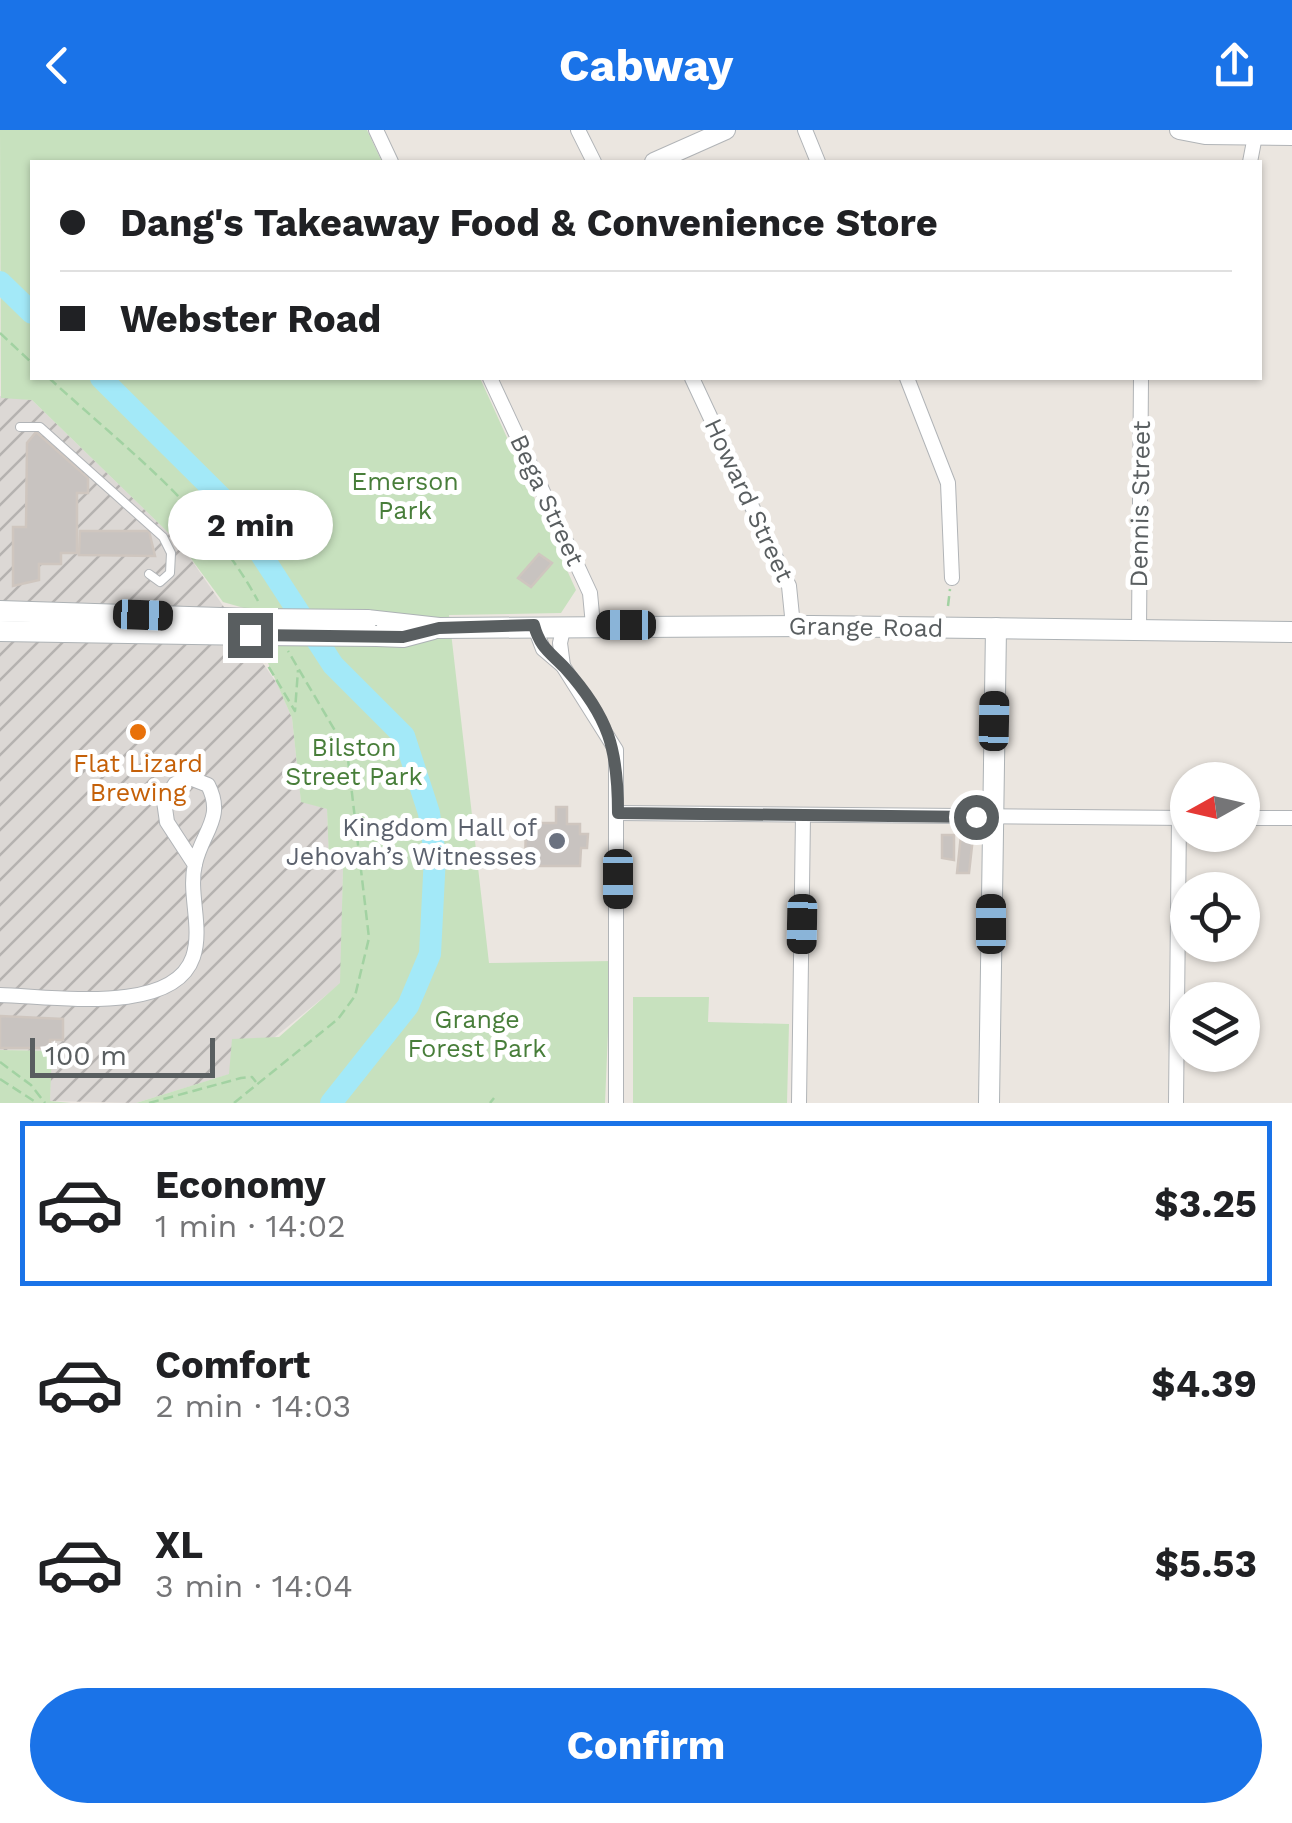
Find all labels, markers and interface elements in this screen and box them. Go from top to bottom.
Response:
icon: back [30,38,85,93]
icon: share [1207,38,1262,93]
text: Cabway [559,39,733,92]
text: Dang's Takeaway Food & Convenience Store [120,201,938,245]
text: Webster Road [120,297,381,341]
street label: Howard Street [699,414,800,587]
street label: Dennis Street [1124,420,1156,588]
street label: Bega Street [504,430,590,571]
park label: Emerson Park [351,467,459,525]
callout: 2 min [168,490,332,560]
text: 2 min [207,506,294,544]
car [112,599,174,631]
car [596,610,656,640]
street label: Grange Road [788,611,944,643]
route end [228,613,273,658]
car [978,691,1010,751]
marker: Flat Lizard Brewing [127,721,149,743]
park label: Bilston Street Park [285,733,423,791]
place label: Flat Lizard Brewing [73,749,203,807]
north arrow [1170,762,1260,852]
map controls [1170,762,1260,1072]
route start [954,795,999,840]
place label: Kingdom Hall of Jehovah’s Witnesses [286,813,537,871]
marker: Kingdom Hall of Jehovah’s Witnesses [546,830,568,852]
car [603,849,633,909]
button: locate [1170,872,1260,962]
car [786,894,818,954]
car [976,894,1006,954]
button: layers [1170,982,1260,1072]
park label: Grange Forest Park [407,1005,547,1063]
scale bar [30,1033,215,1078]
text: 100 m [45,1039,127,1072]
icon: car [35,1159,125,1249]
text: Economy [155,1163,326,1207]
text: $3.25 [1154,1182,1257,1226]
text: 1 min · 14:02 [155,1207,346,1245]
icon: car [35,1339,125,1429]
text: Comfort [155,1343,310,1387]
text: $4.39 [1151,1362,1257,1406]
text: 2 min · 14:03 [155,1387,351,1425]
icon: car [35,1519,125,1609]
text: XL [155,1523,203,1567]
text: $5.53 [1155,1542,1257,1586]
text: 3 min · 14:04 [155,1567,353,1605]
button: Confirm [30,1688,1262,1803]

